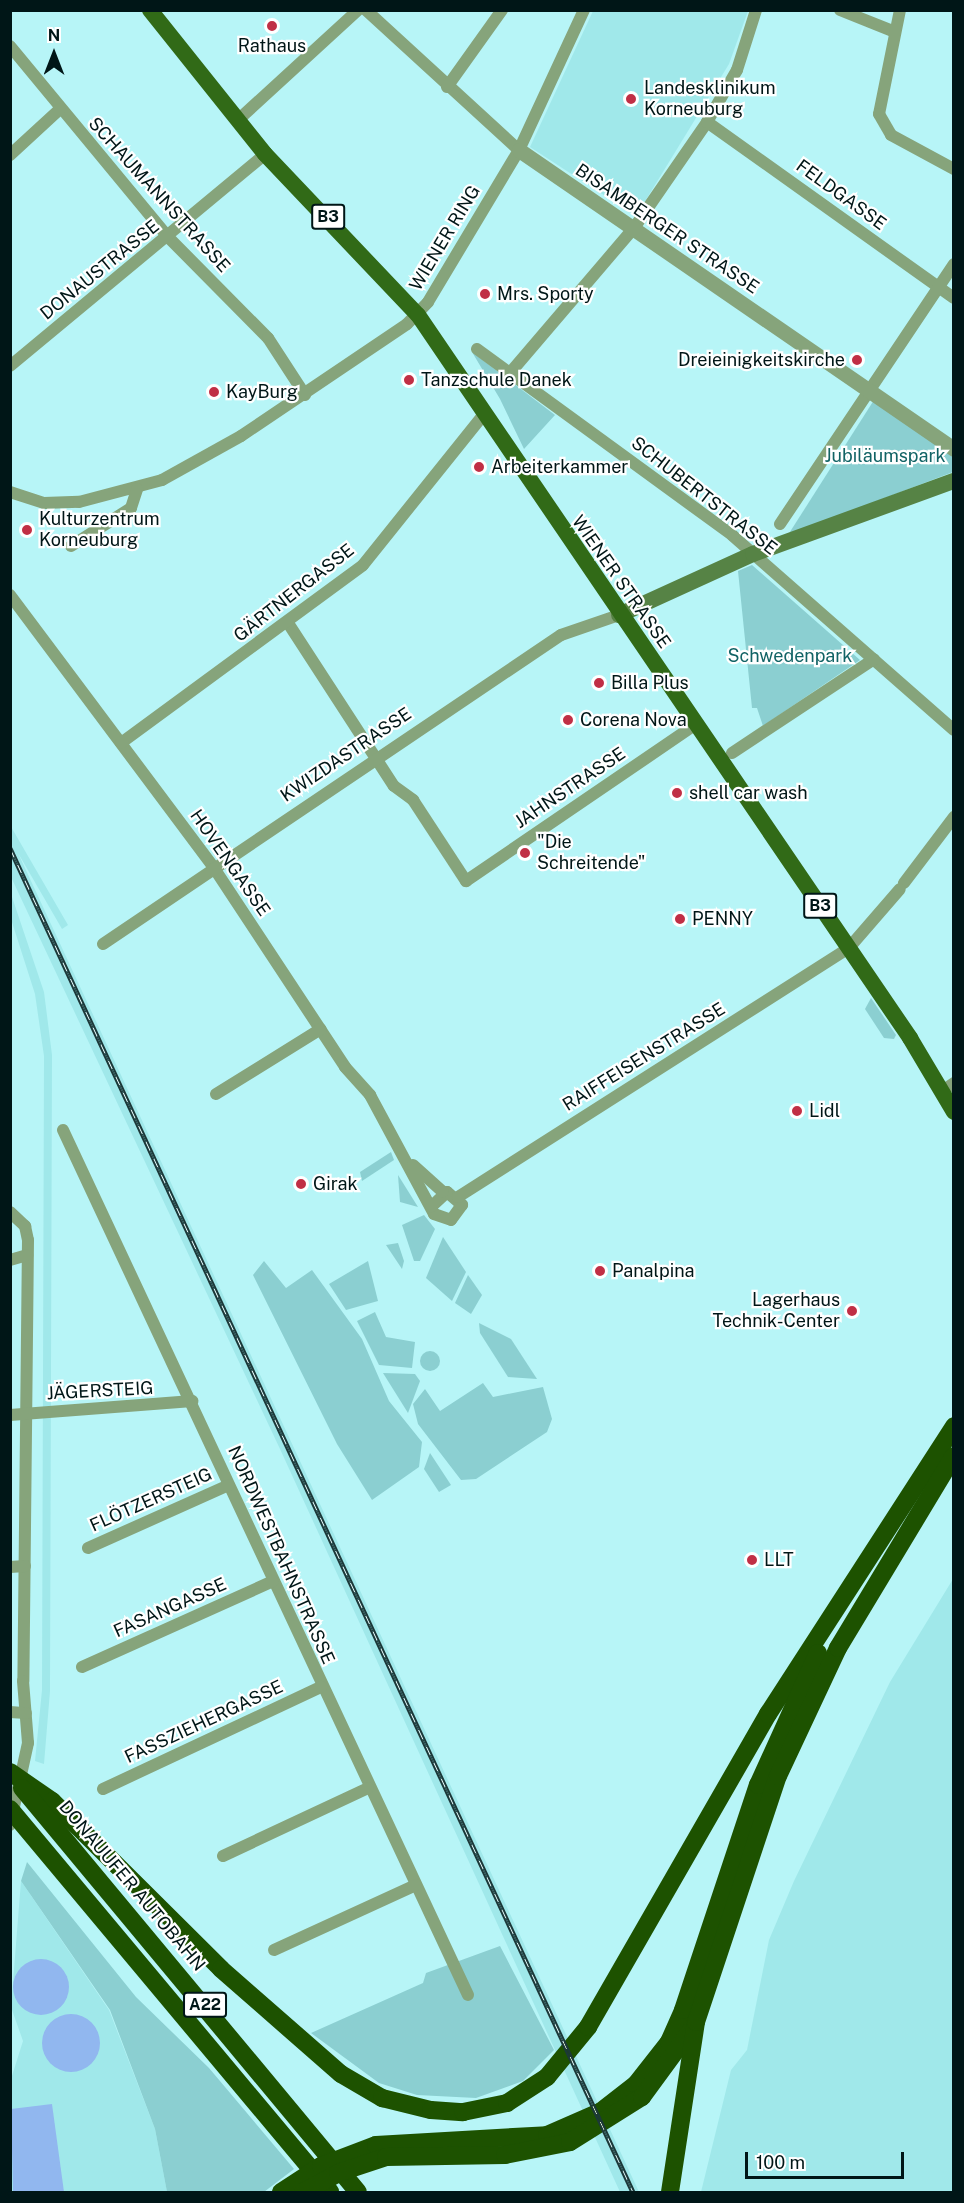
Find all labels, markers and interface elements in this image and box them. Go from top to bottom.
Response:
marker: Rathaus [265,19,279,33]
north arrow [24,24,84,84]
text: N [48,26,60,45]
place label: Rathaus [238,35,306,57]
place label: Landesklinikum Korneuburg [644,78,775,121]
marker: Landesklinikum Korneuburg [622,90,640,108]
street label: SCHAUMANNSTRASSE [84,113,234,277]
street label: FELDGASSE [792,155,890,235]
street label: BISAMBERGER STRASSE [571,159,763,299]
street label: WIENER RING [405,181,485,295]
road number: B3 [310,204,346,230]
street label: DONAUSTRASSE [36,215,164,325]
place label: Mrs. Sporty [497,283,594,305]
marker: Mrs. Sporty [478,287,492,301]
place label: Dreieinigkeitskirche [678,349,845,371]
marker: Dreieinigkeitskirche [850,353,864,367]
place label: Tanzschule Danek [421,369,572,391]
marker: Tanzschule Danek [402,373,416,387]
place label: KayBurg [226,381,298,403]
marker: KayBurg [207,385,221,399]
street label: SCHUBERTSTRASSE [627,432,781,560]
park label: Jubiläumspark [824,445,946,467]
place label: Arbeiterkammer [491,456,628,478]
marker: Arbeiterkammer [472,460,486,474]
place label: Kulturzentrum Korneuburg [39,509,160,552]
street label: WIENER STRASSE [567,511,675,653]
marker: Kulturzentrum Korneuburg [20,523,34,537]
street label: GÄRTNERGASSE [230,539,358,647]
park label: Schwedenpark [728,645,852,667]
place label: Billa Plus [611,672,689,694]
marker: Billa Plus [592,676,606,690]
street label: KWIZDASTRASSE [276,703,416,807]
place label: Corena Nova [580,709,687,731]
marker: Corena Nova [561,713,575,727]
street label: JAHNSTRASSE [510,743,630,833]
place label: shell car wash [689,782,808,804]
marker: shell car wash [670,786,684,800]
street label: HOVENGASSE [185,806,275,920]
place label: "Die Schreitende" [537,832,645,874]
marker: "Die Schreitende" [518,846,532,860]
road number: B3 [802,893,838,919]
place label: PENNY [692,908,753,930]
marker: PENNY [673,912,687,926]
street label: RAIFFEISENSTRASSE [559,998,729,1116]
place label: Lidl [809,1100,840,1122]
marker: Lidl [790,1104,804,1118]
place label: Girak [313,1173,358,1195]
marker: Girak [294,1177,308,1191]
place label: Panalpina [612,1260,695,1282]
marker: Panalpina [593,1264,607,1278]
place label: Lagerhaus Technik-Center [712,1290,840,1332]
marker: Lagerhaus Technik-Center [845,1304,859,1318]
street label: JÄGERSTEIG [46,1377,154,1405]
street label: NORDWESTBAHNSTRASSE [223,1443,339,1667]
street label: FLÖTZERSTEIG [87,1463,215,1537]
place label: LLT [764,1549,794,1571]
marker: LLT [745,1553,759,1567]
street label: FASANGASSE [110,1573,230,1643]
street label: FASSZIEHERGASSE [121,1676,287,1768]
street label: DONAUUFER AUTOBAHN [54,1796,210,1976]
road number: A22 [182,1992,228,2018]
scale bar [748,2140,907,2178]
text: 100 m [756,2152,805,2173]

